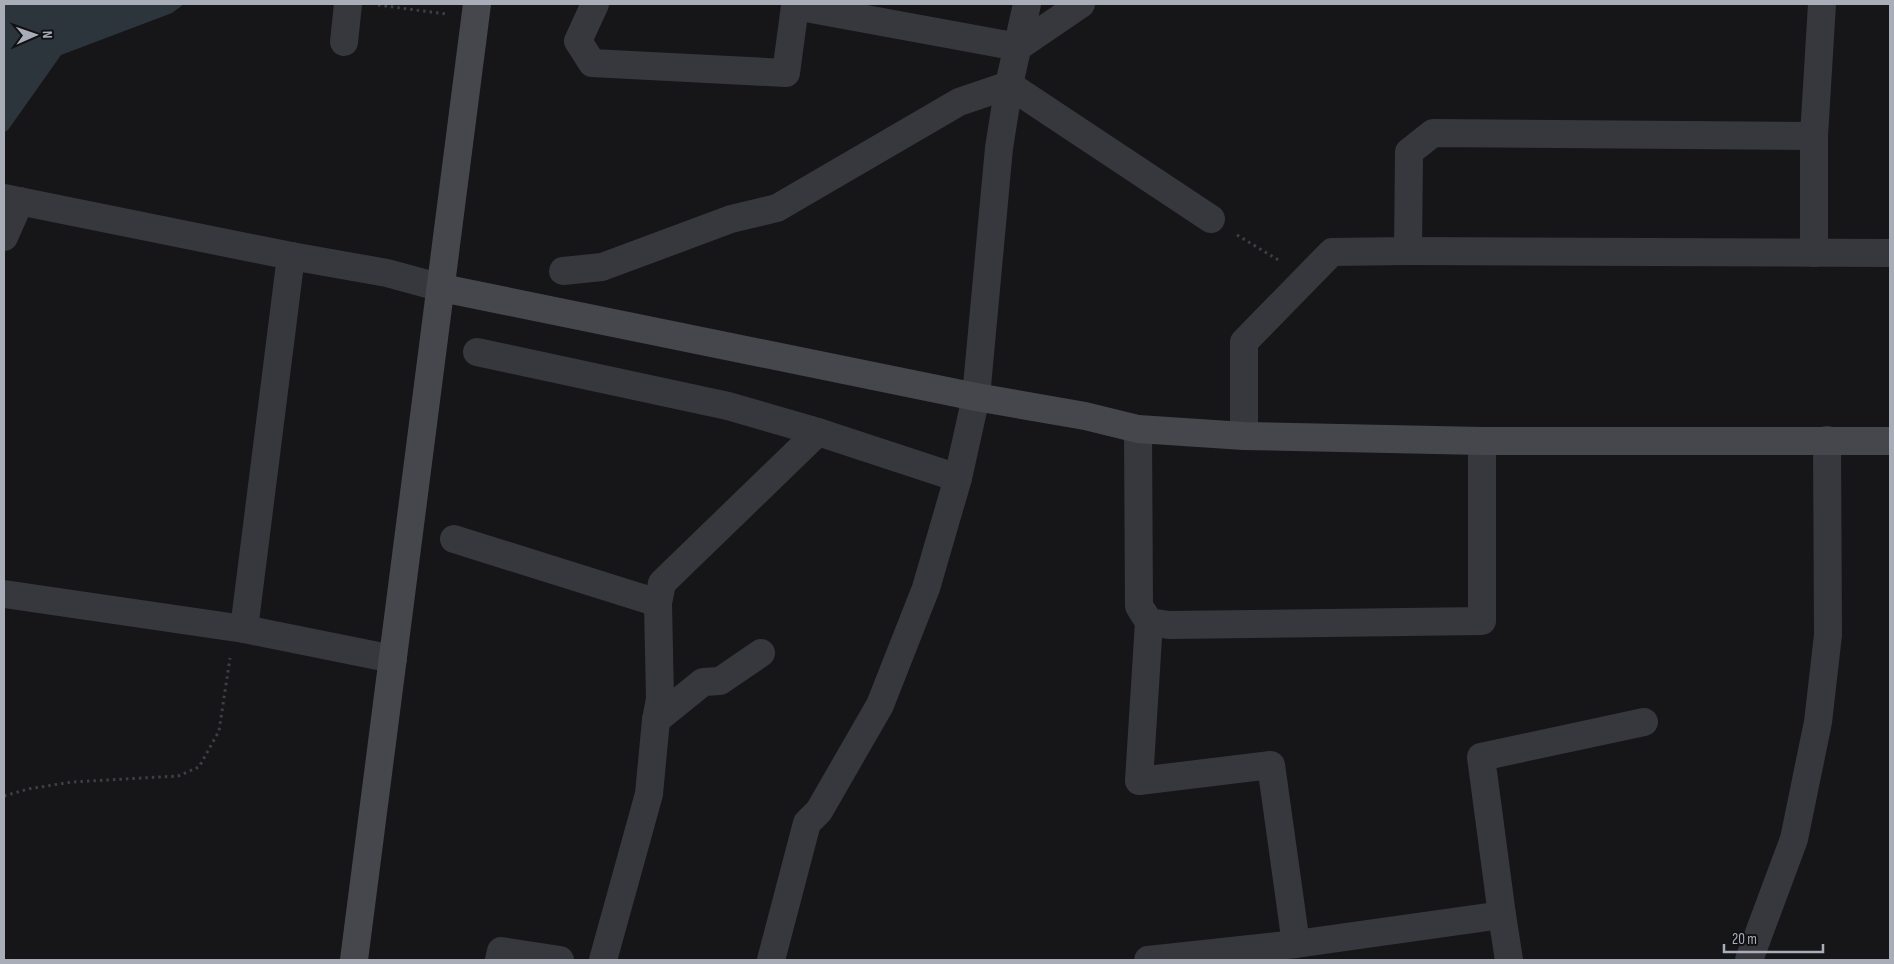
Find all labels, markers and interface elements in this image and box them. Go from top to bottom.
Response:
north arrow [10,10,60,60]
text: N [39,31,56,39]
scale bar [1724,922,1823,954]
text: 20 m [1732,930,1757,949]

